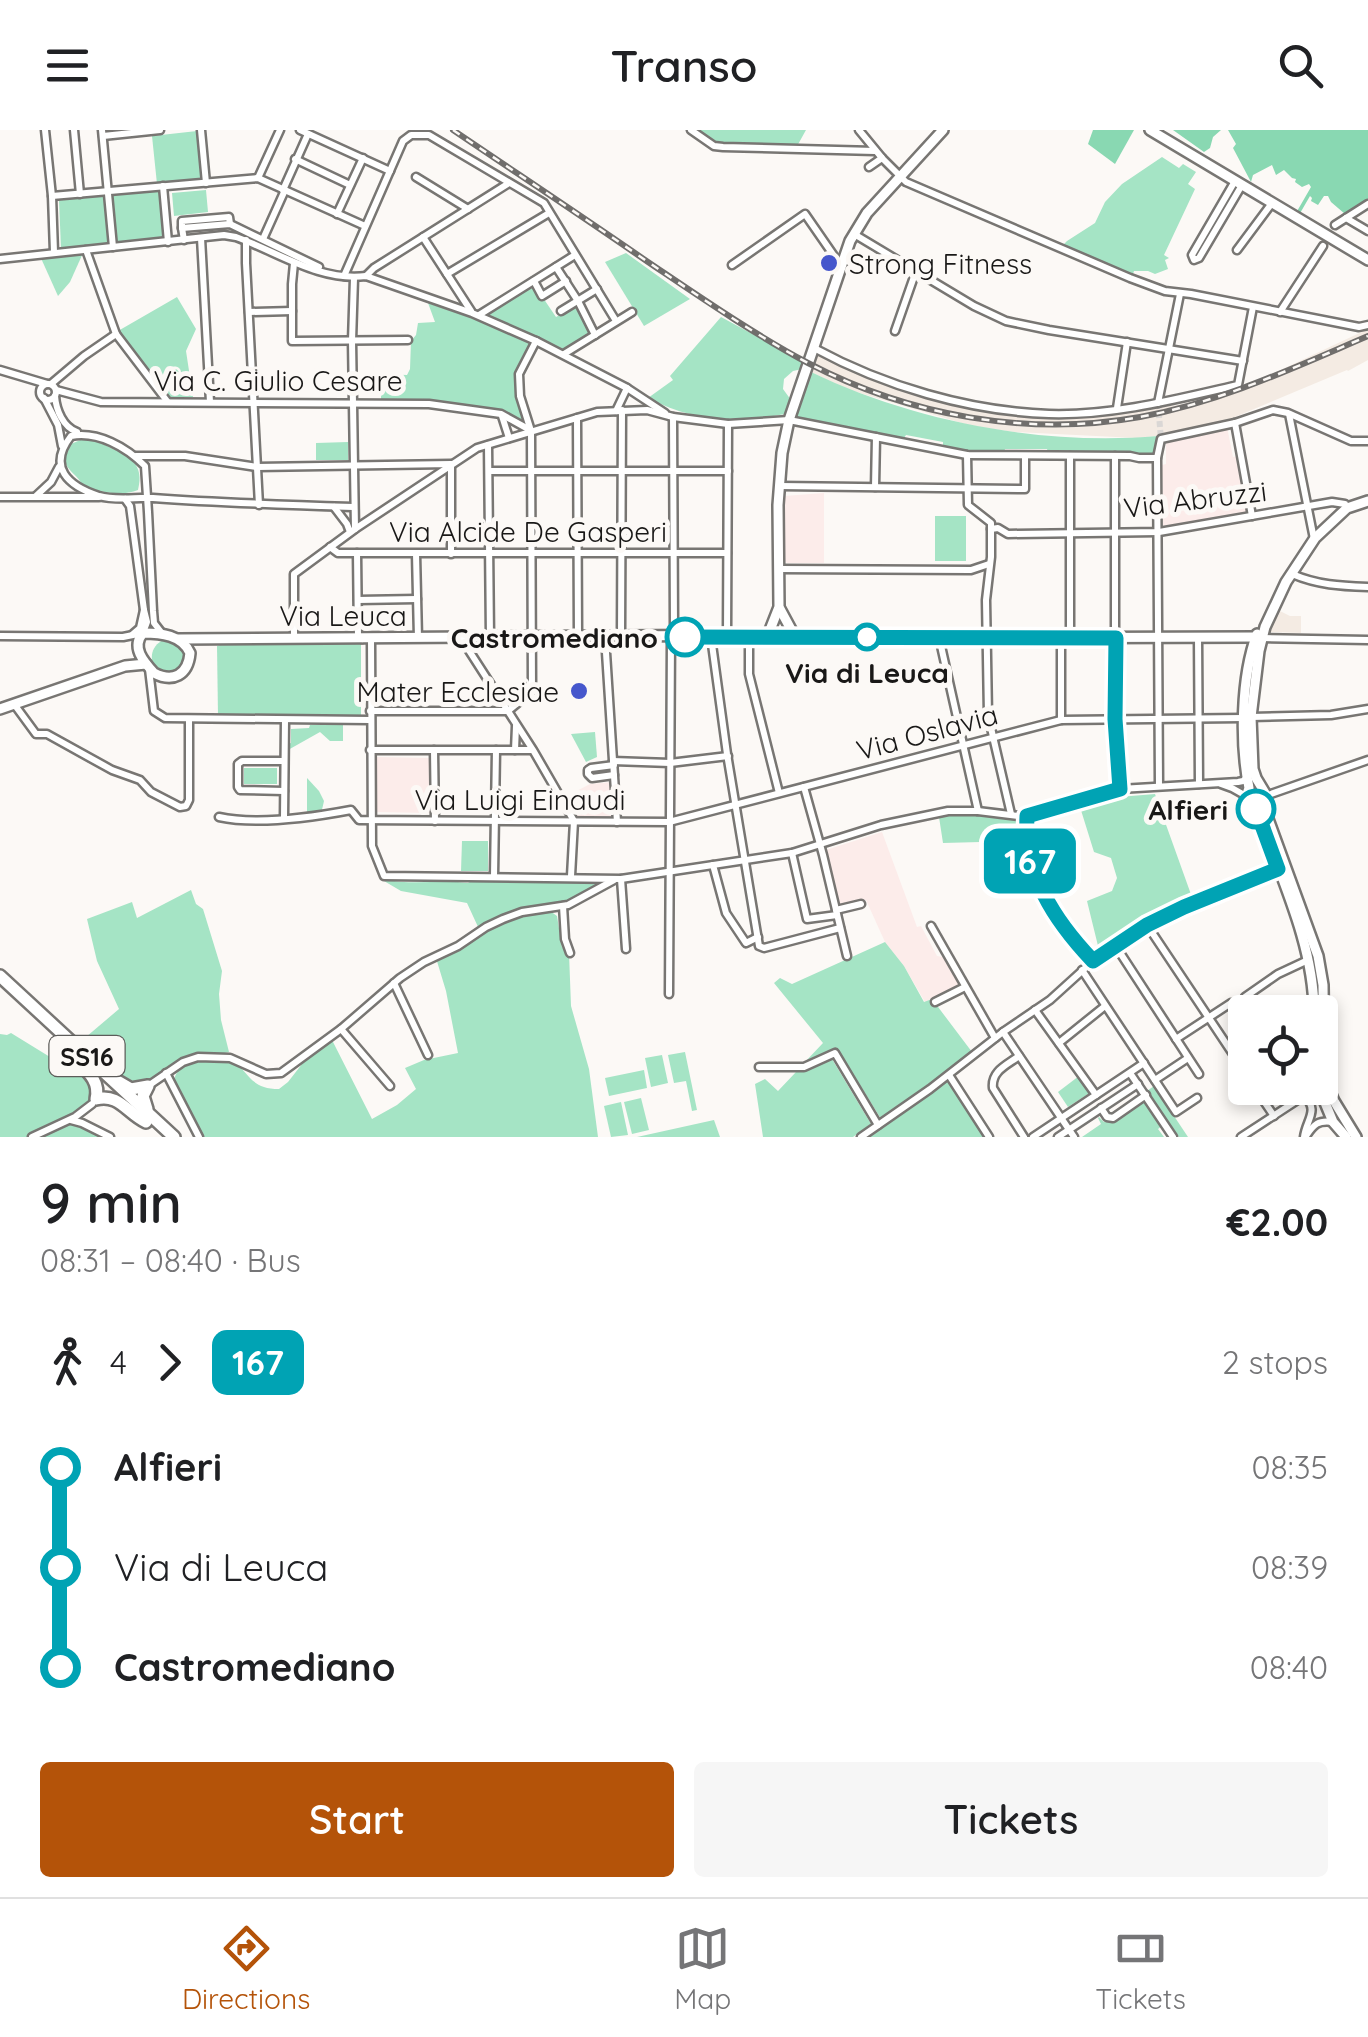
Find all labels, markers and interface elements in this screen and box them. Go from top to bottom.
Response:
text: Transo [610,37,758,93]
icon: menu [40,38,95,93]
icon: search [1273,38,1328,93]
place label: Strong Fitness [849,246,1032,281]
marker: Strong Fitness [818,252,840,274]
street label: Via C. Giulio Cesare [153,363,403,398]
street label: Via Abruzzi [1121,473,1269,525]
street label: Via Alcide De Gasperi [389,514,667,549]
street label: Via Leuca [279,598,407,633]
marker: Castromediano [666,618,704,656]
place label: Castromediano [451,620,658,655]
marker: Via di Leuca [854,624,880,650]
place label: Via di Leuca [785,655,949,690]
place label: Mater Ecclesiae [357,674,559,709]
marker: Mater Ecclesiae [568,680,590,702]
street label: Via Oslavia [853,696,1001,768]
street label: Via Luigi Einaudi [415,782,625,817]
marker: Alfieri [1237,790,1275,828]
place label: Alfieri [1148,792,1228,827]
line badge: 167 [972,828,1088,894]
text: 167 [1004,839,1056,883]
map controls [1228,995,1338,1105]
button: locate [1228,995,1338,1105]
road number: SS16 [49,1036,124,1076]
text: 9 min [40,1168,182,1237]
text: €2.00 [1226,1198,1328,1246]
text: 08:31 – 08:40 · Bus [40,1240,301,1280]
icon: walk [40,1335,95,1390]
icon: forward [142,1335,197,1390]
text: 167 [232,1340,284,1384]
text: 4 [110,1342,127,1382]
text: 2 stops [1222,1342,1328,1382]
text: Alfieri [114,1443,222,1491]
text: 08:35 [1251,1447,1328,1487]
text: Via di Leuca [114,1543,328,1591]
text: 08:39 [1251,1547,1328,1587]
text: Castromediano [114,1643,395,1691]
text: 08:40 [1250,1647,1328,1687]
button: Start [40,1762,674,1877]
button: Tickets [694,1762,1328,1877]
tab: Directions [182,1921,310,2016]
tab: Map [674,1921,731,2016]
tab: Tickets [1095,1921,1186,2016]

